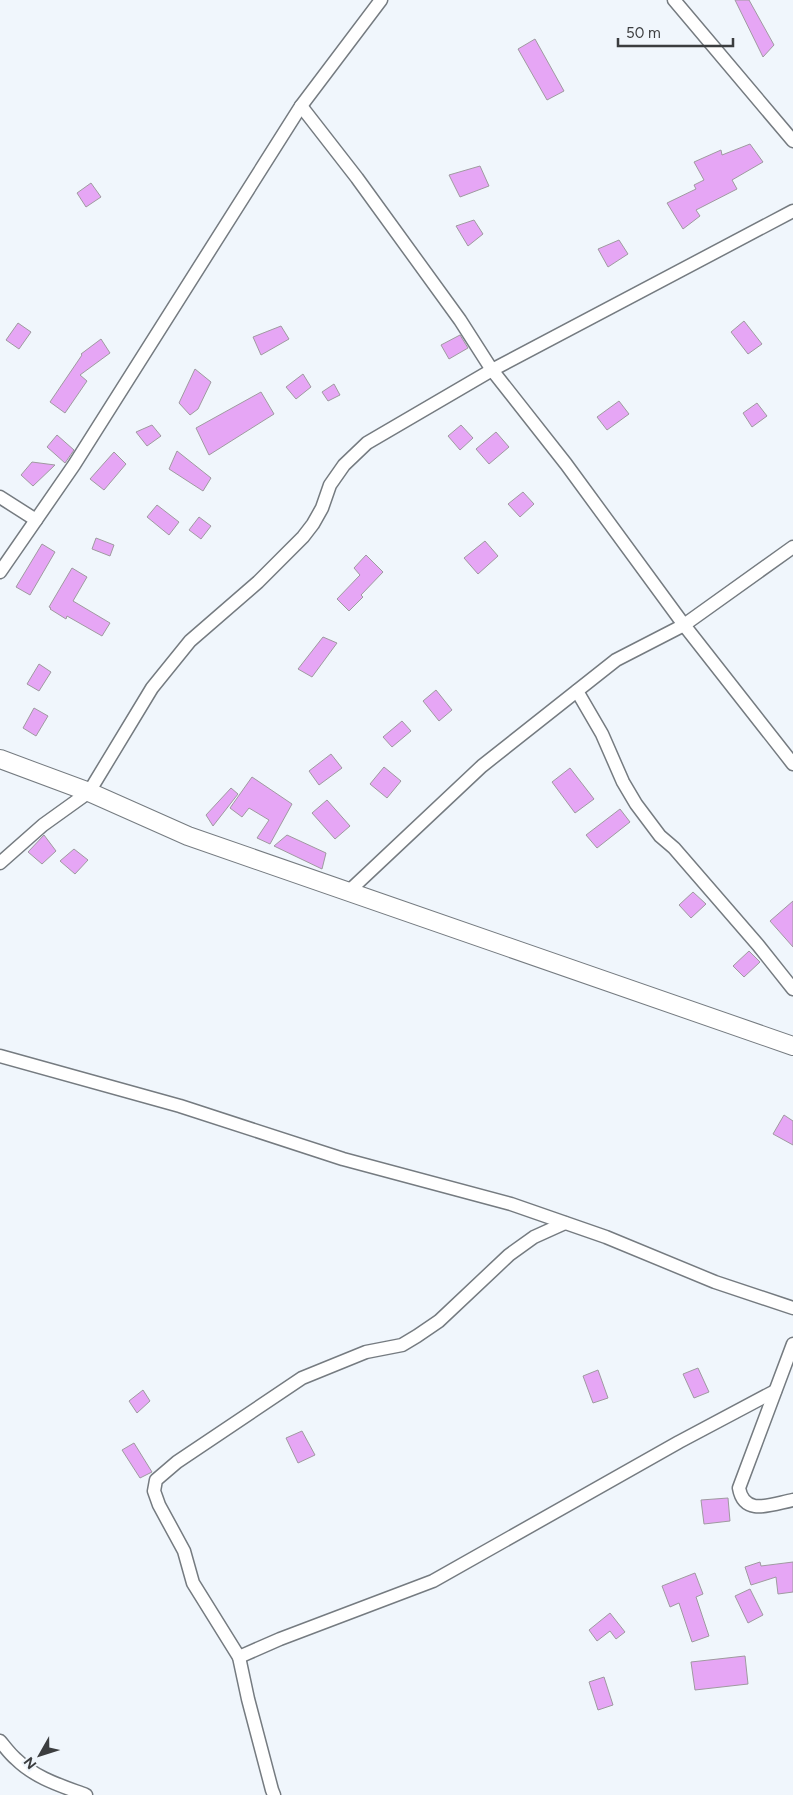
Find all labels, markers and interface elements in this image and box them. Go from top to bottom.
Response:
scale bar [618,15,733,47]
text: 50 m [626,24,661,42]
north arrow [15,1730,65,1780]
text: N [20,1753,40,1772]

